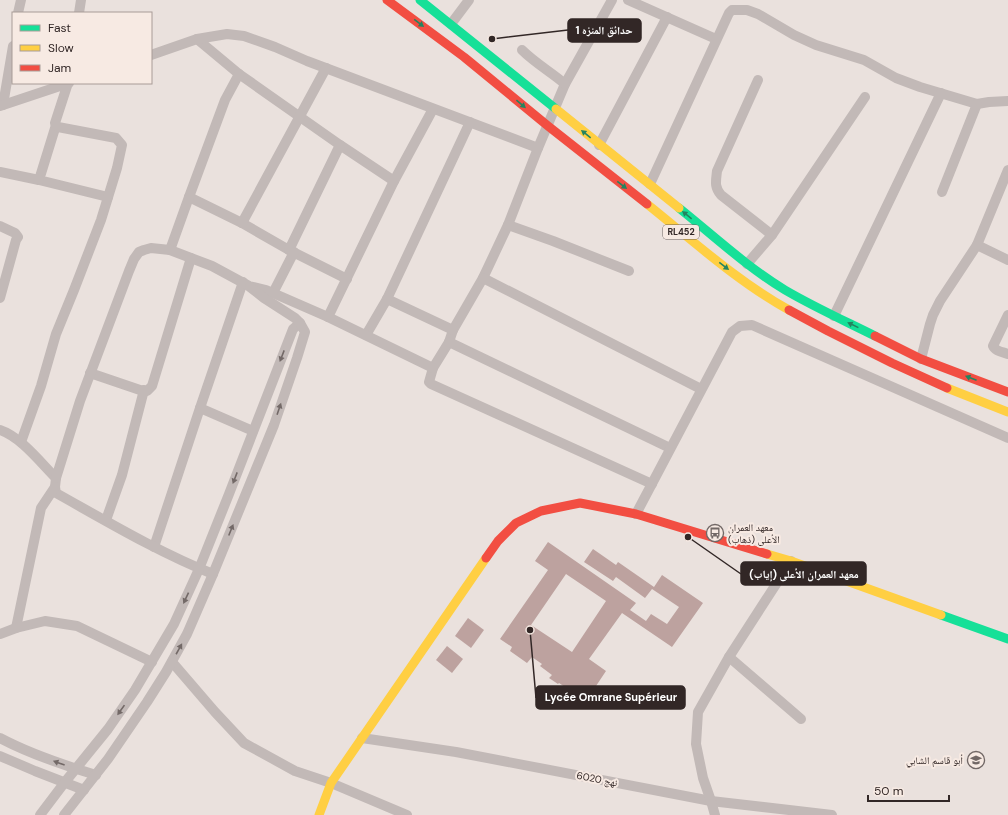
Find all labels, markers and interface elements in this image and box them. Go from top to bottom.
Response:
legend [12,12,152,84]
one-way arrow [413,19,424,27]
callout: حدائق المنزه 1 [568,19,641,42]
text: Fast [48,20,71,36]
text: حدائق المنزه 1 [575,23,633,38]
text: Slow [48,40,74,56]
text: Jam [48,60,71,76]
one-way arrow [515,99,526,108]
one-way arrow [580,129,591,138]
one-way arrow [617,181,628,189]
one-way arrow [682,210,693,219]
road number: RL452 [663,225,699,239]
one-way arrow [718,262,729,270]
one-way arrow [847,322,859,328]
one-way arrow [279,351,285,363]
one-way arrow [965,375,977,381]
one-way arrow [277,403,283,415]
one-way arrow [232,472,238,484]
place label: معهد العمران الأعلى (ذهاب) [728,521,780,546]
one-way arrow [229,523,235,535]
bus stop icon: معهد العمران الأعلى (ذهاب) [705,523,725,543]
callout: معهد العمران الأعلى (إياب) [741,562,866,585]
text: معهد العمران الأعلى (إياب) [749,567,859,582]
one-way arrow [183,592,189,603]
one-way arrow [176,643,182,655]
callout: Lycée Omrane Supérieur [536,686,685,709]
text: Lycée Omrane Supérieur [545,690,678,704]
one-way arrow [117,705,125,715]
school or university icon: أبو قاسم الشابي [966,750,986,770]
place label: أبو قاسم الشابي [906,754,963,768]
one-way arrow [52,759,64,765]
street label: نهج 6020 [575,769,619,789]
scale bar [868,777,949,803]
text: 50 m [874,783,903,799]

